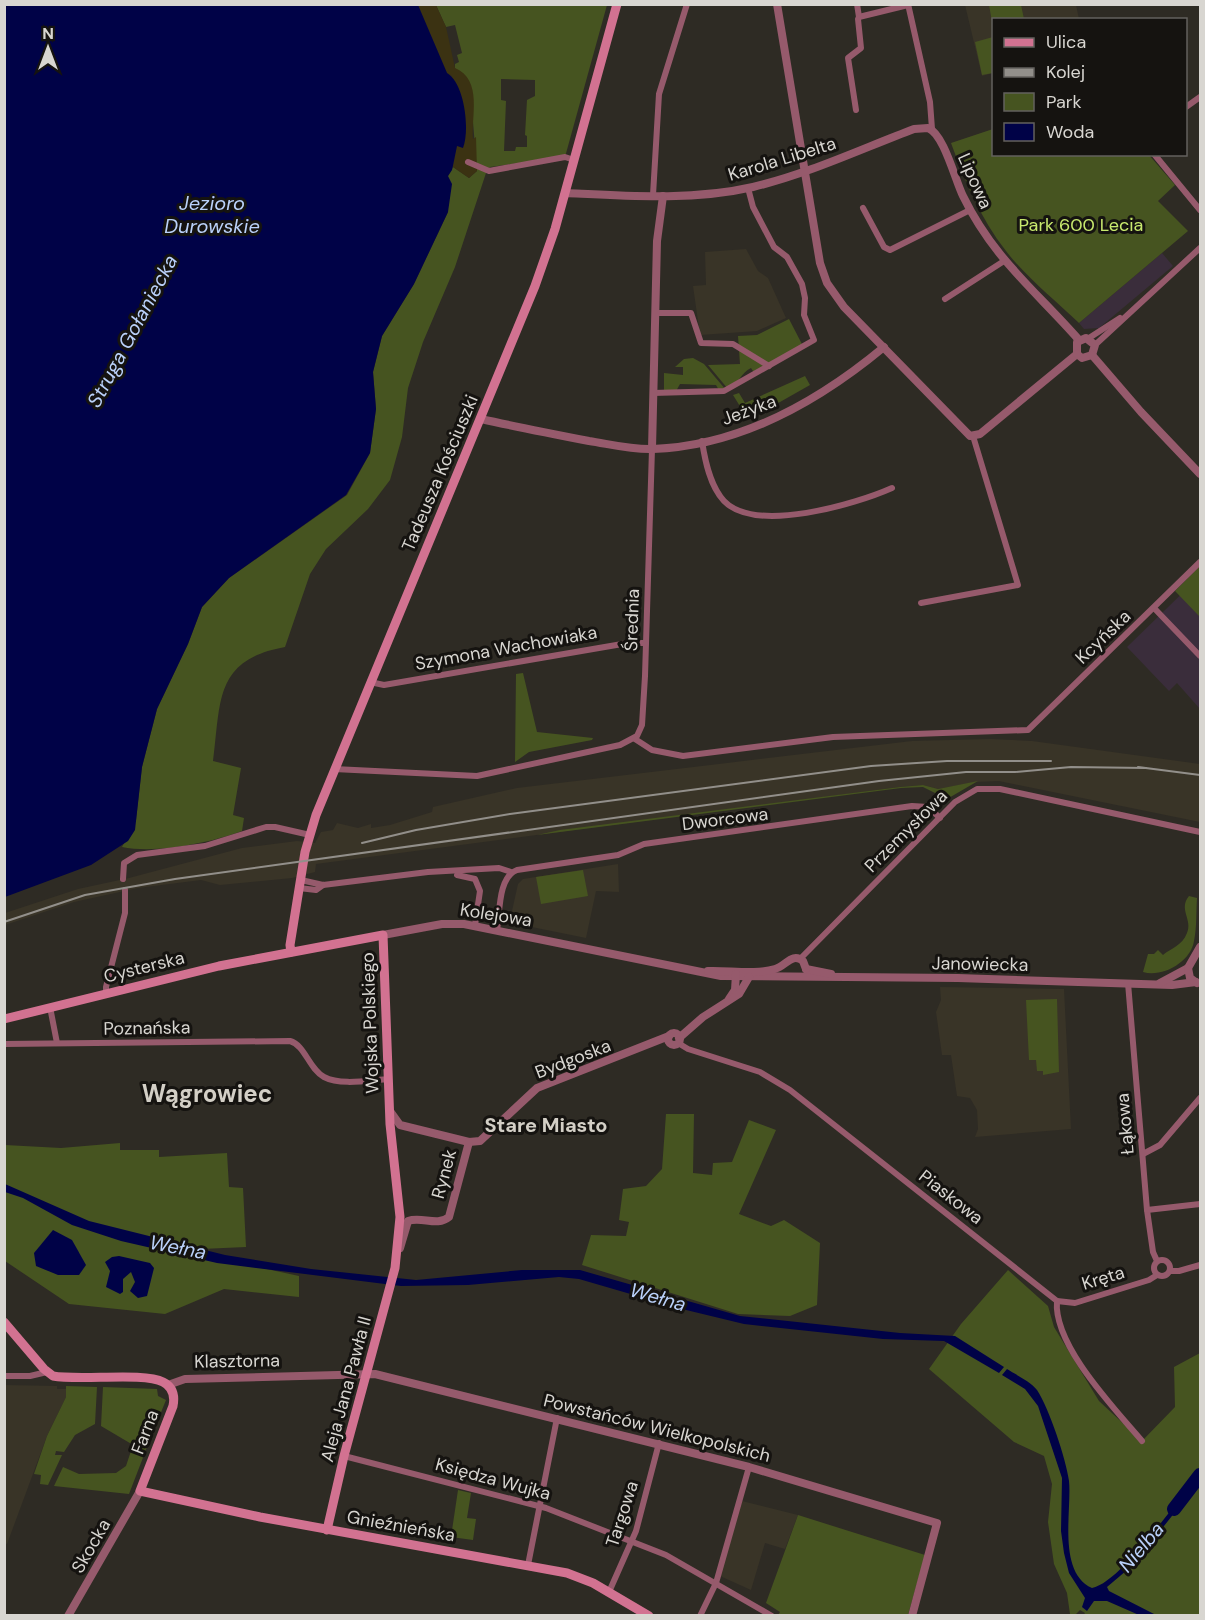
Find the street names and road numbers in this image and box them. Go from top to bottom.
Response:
street label: Karola Libelta [725,131,839,187]
street label: Lipowa [952,149,998,213]
street label: Jeżyka [718,389,780,431]
street label: Tadeusza Kościuszki [396,391,484,555]
street label: Średnia [619,588,645,652]
street label: Kcyńska [1070,605,1136,669]
street label: Szymona Wachowiaka [413,620,599,676]
street label: Przemysłowa [859,784,953,878]
street label: Dworcowa [681,802,769,836]
street label: Kolejowa [458,897,534,933]
street label: Cysterska [101,945,187,989]
street label: Janowiecka [931,951,1029,977]
street label: Wojska Polskiego [356,952,384,1094]
street label: Poznańska [103,1015,191,1041]
street label: Bydgoska [532,1034,614,1084]
street label: Łąkowa [1110,1092,1140,1156]
street label: Rynek [426,1147,462,1201]
street label: Piaskowa [914,1164,988,1230]
street label: Kręta [1079,1260,1127,1296]
street label: Aleja Jana Pawła II [315,1314,377,1464]
street label: Klasztorna [194,1348,280,1374]
street label: Powstańców Wielkopolskich [541,1388,773,1468]
street label: Farna [126,1406,164,1458]
street label: Księdza Wujka [433,1452,553,1506]
street label: Targowa [600,1478,644,1550]
street label: Gnieźnieńska [345,1505,457,1547]
street label: Skocka [66,1515,116,1577]

